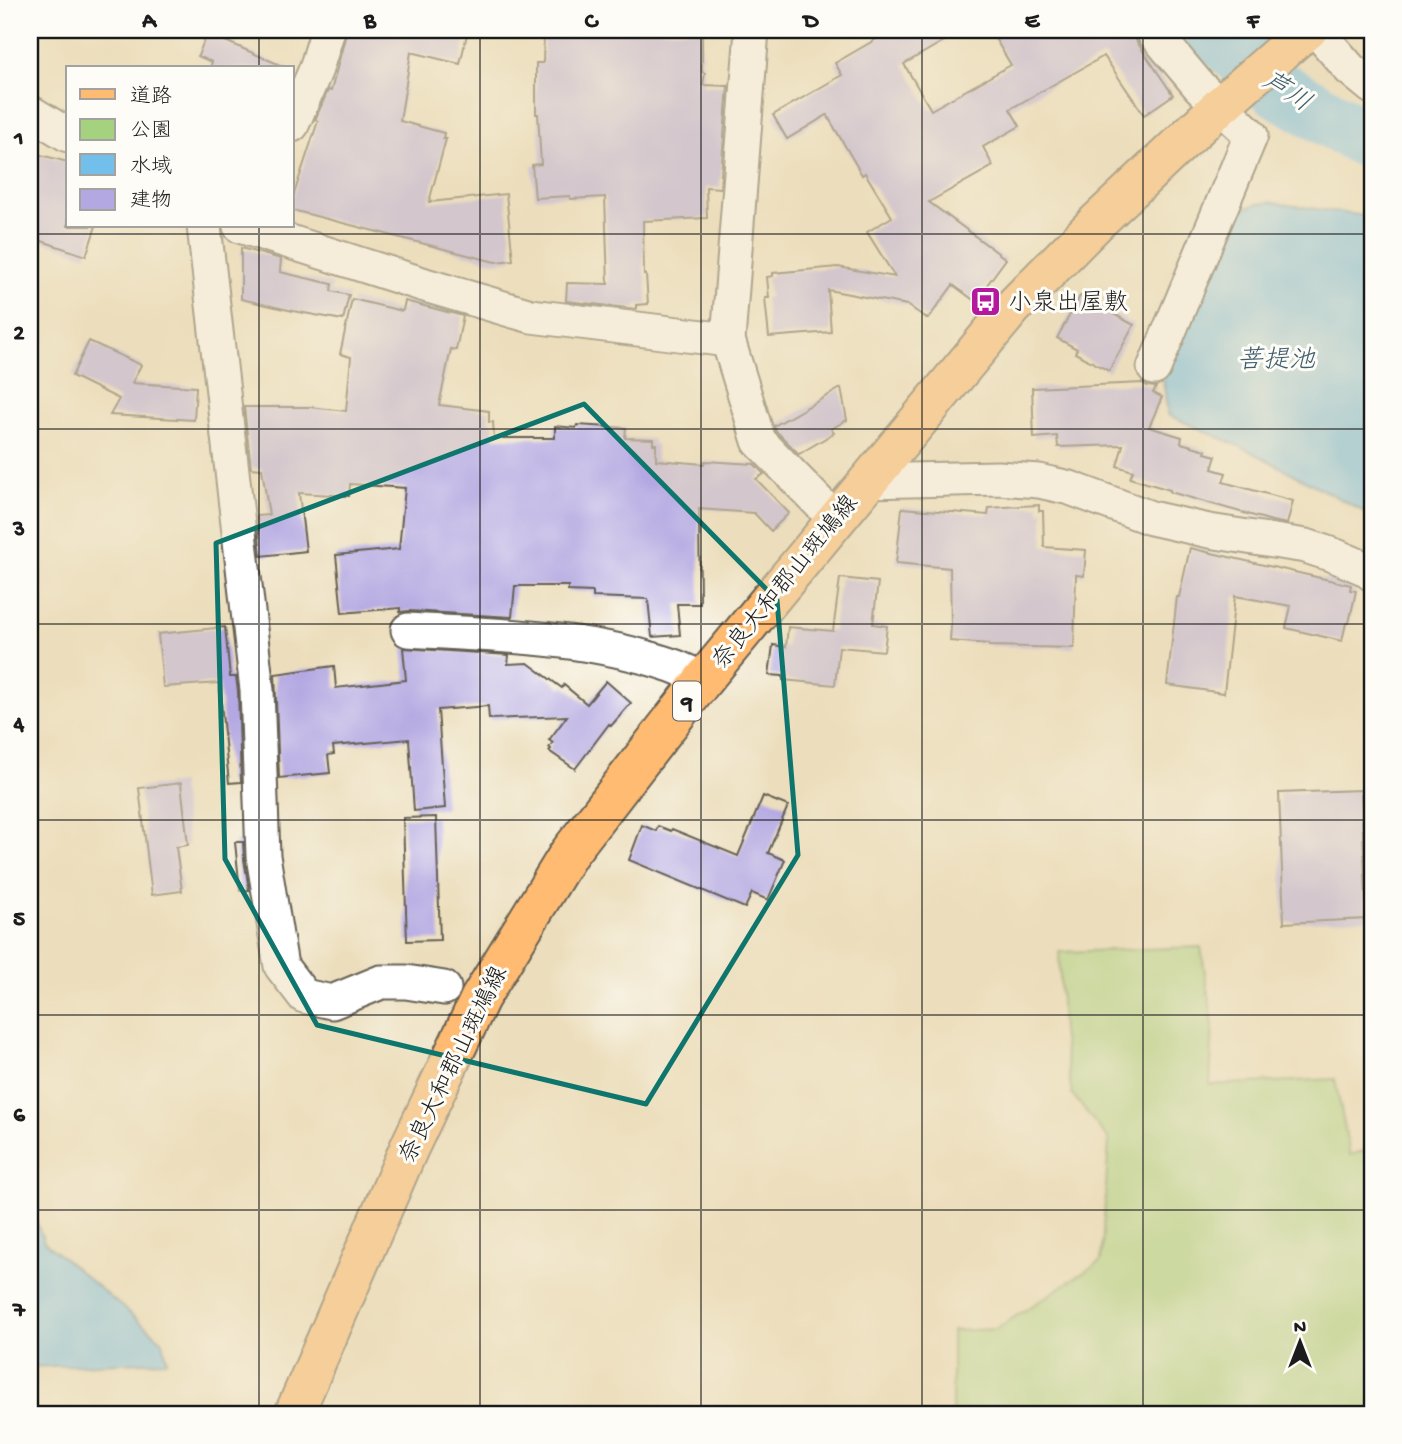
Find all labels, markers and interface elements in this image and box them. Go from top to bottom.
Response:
text: A [141,9,157,36]
text: B [363,9,377,36]
text: C [585,9,600,36]
text: D [802,9,820,36]
text: E [1025,9,1041,36]
text: F [1246,9,1261,36]
water label: 芦川 [1255,65,1317,121]
legend [66,66,294,228]
text: 道路 [130,85,172,111]
text: 公園 [130,120,172,145]
text: 1 [13,126,24,153]
text: 水域 [130,155,172,181]
text: 建物 [130,189,172,215]
bus stop icon: 小泉出屋敷 [968,284,1002,318]
place label: 小泉出屋敷 [1008,289,1128,319]
text: 2 [13,321,25,348]
water label: 菩提池 [1237,345,1316,378]
street label: 奈良大和郡山斑鳩線 [707,490,866,676]
text: 3 [12,517,25,544]
road number: 9 [673,681,701,720]
text: 4 [13,712,25,739]
text: 5 [13,907,25,934]
street label: 奈良大和郡山斑鳩線 [394,962,516,1169]
text: 6 [13,1103,26,1130]
text: 7 [12,1298,26,1325]
north arrow [1266,1308,1336,1378]
text: N [1294,1317,1306,1340]

